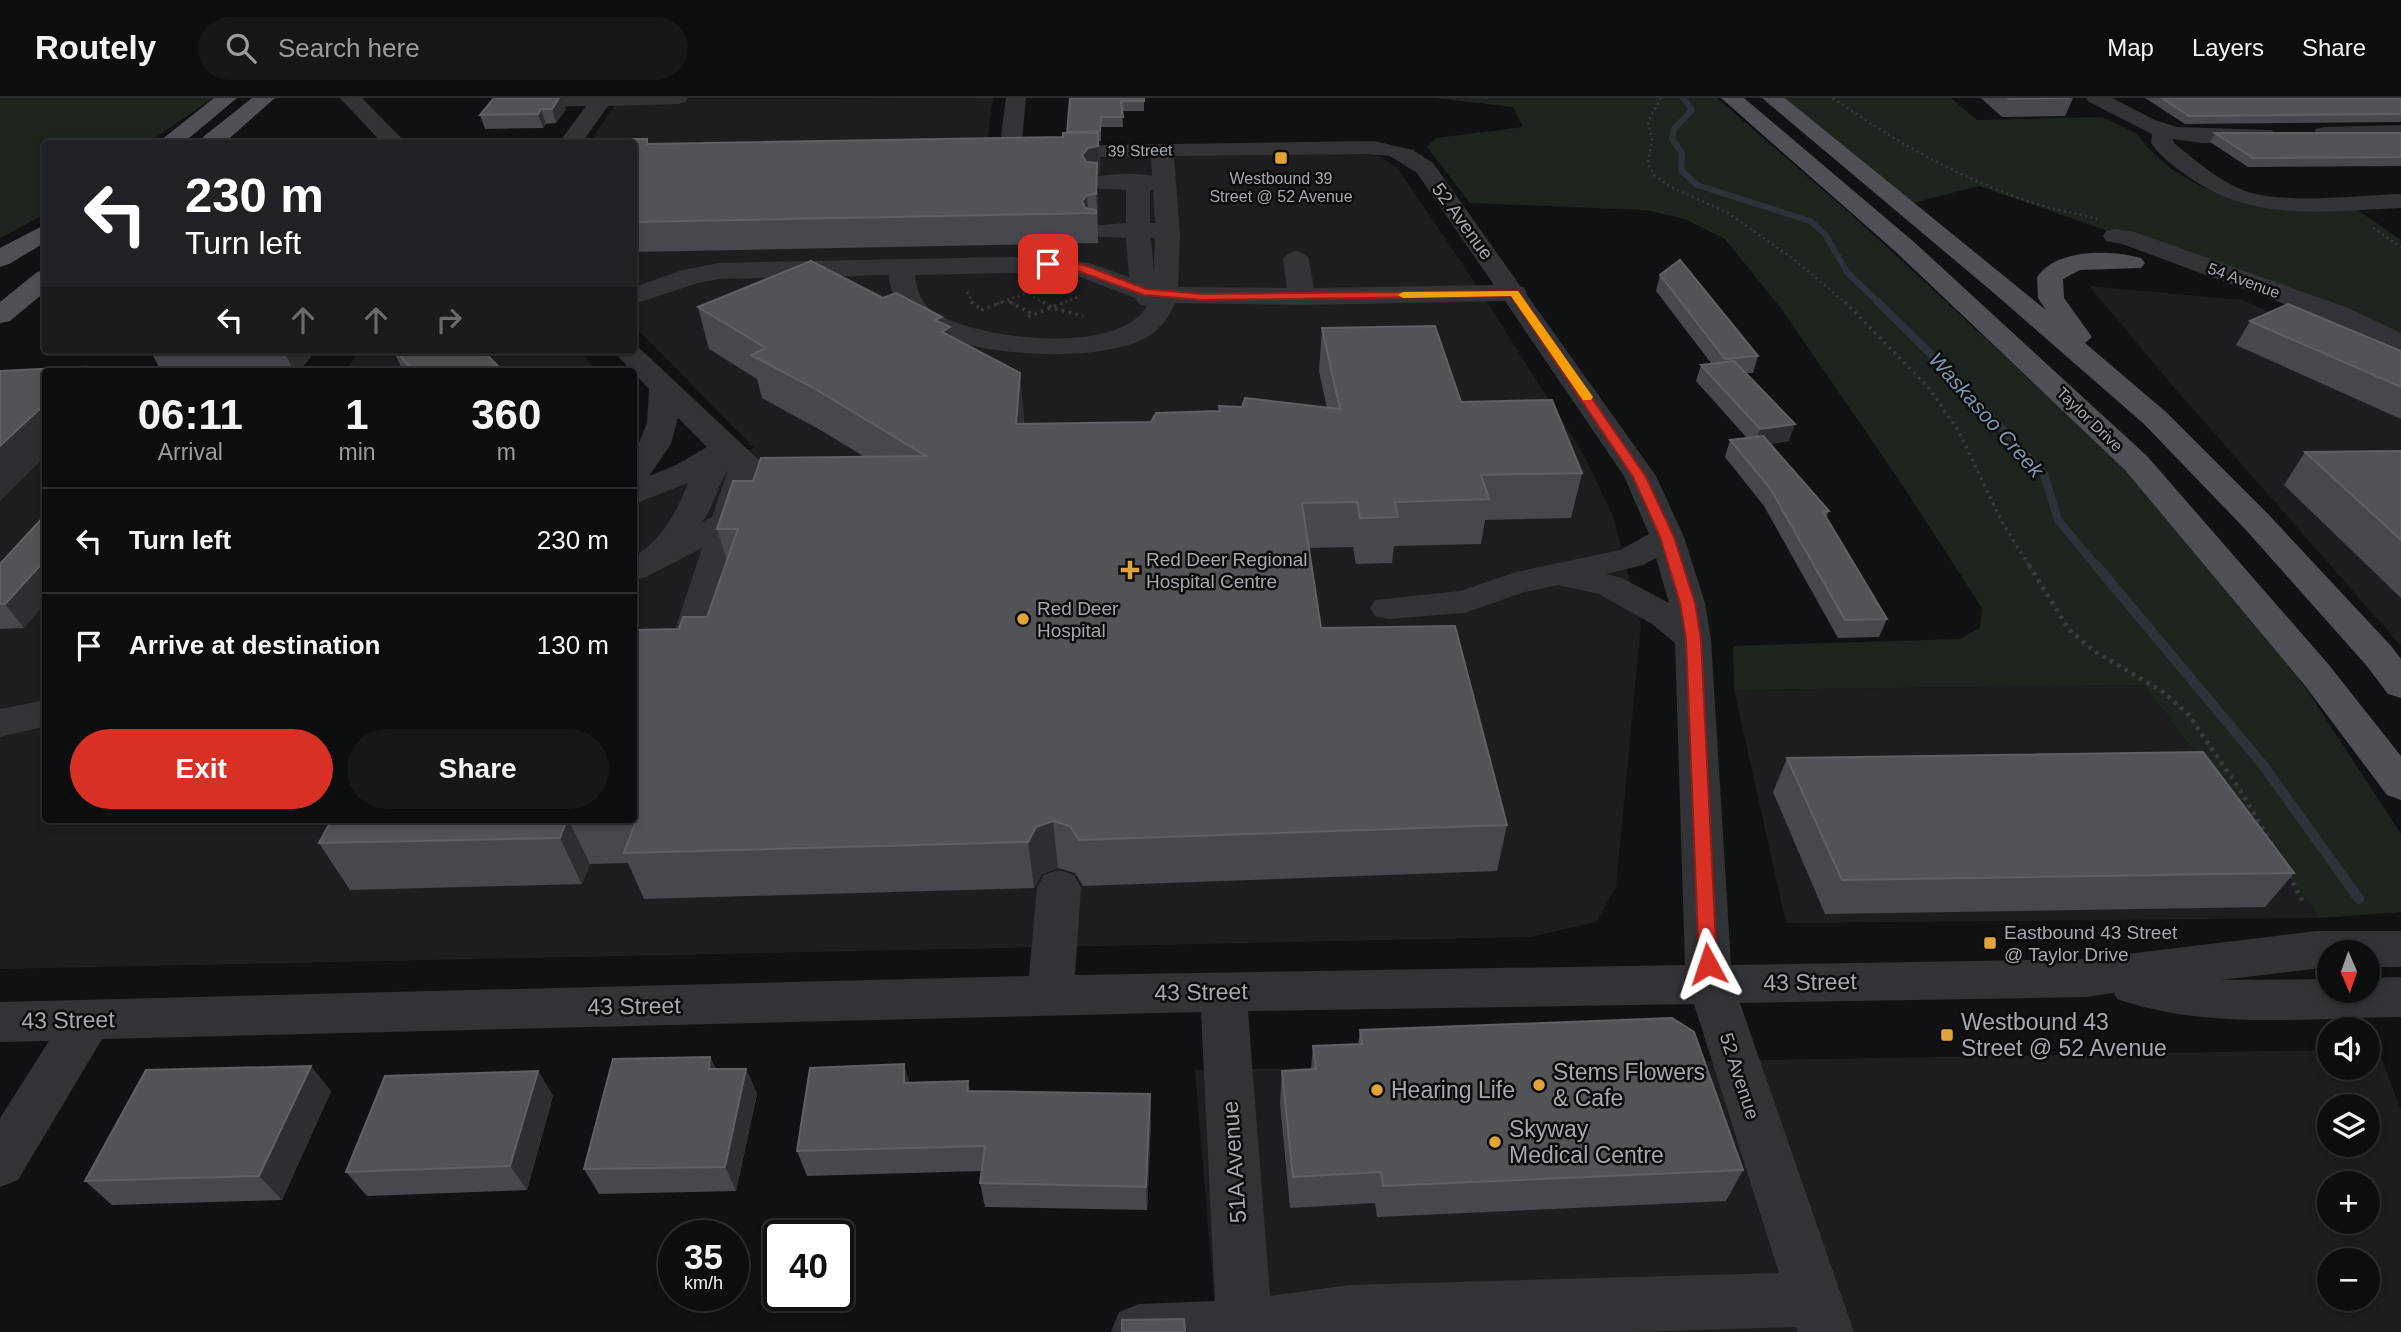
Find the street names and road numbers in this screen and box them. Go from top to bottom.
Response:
street label: 39 Street [1107,141,1173,160]
street label: 52 Avenue [1428,179,1497,264]
street label: 54 Avenue [2206,260,2282,301]
street label: Taylor Drive [2053,384,2126,455]
street label: 43 Street [1763,968,1857,996]
street label: 43 Street [1154,978,1248,1006]
street label: 43 Street [587,992,681,1020]
street label: 43 Street [21,1006,115,1034]
street label: 52 Avenue [1716,1030,1763,1122]
street label: 51A Avenue [1217,1100,1251,1224]

